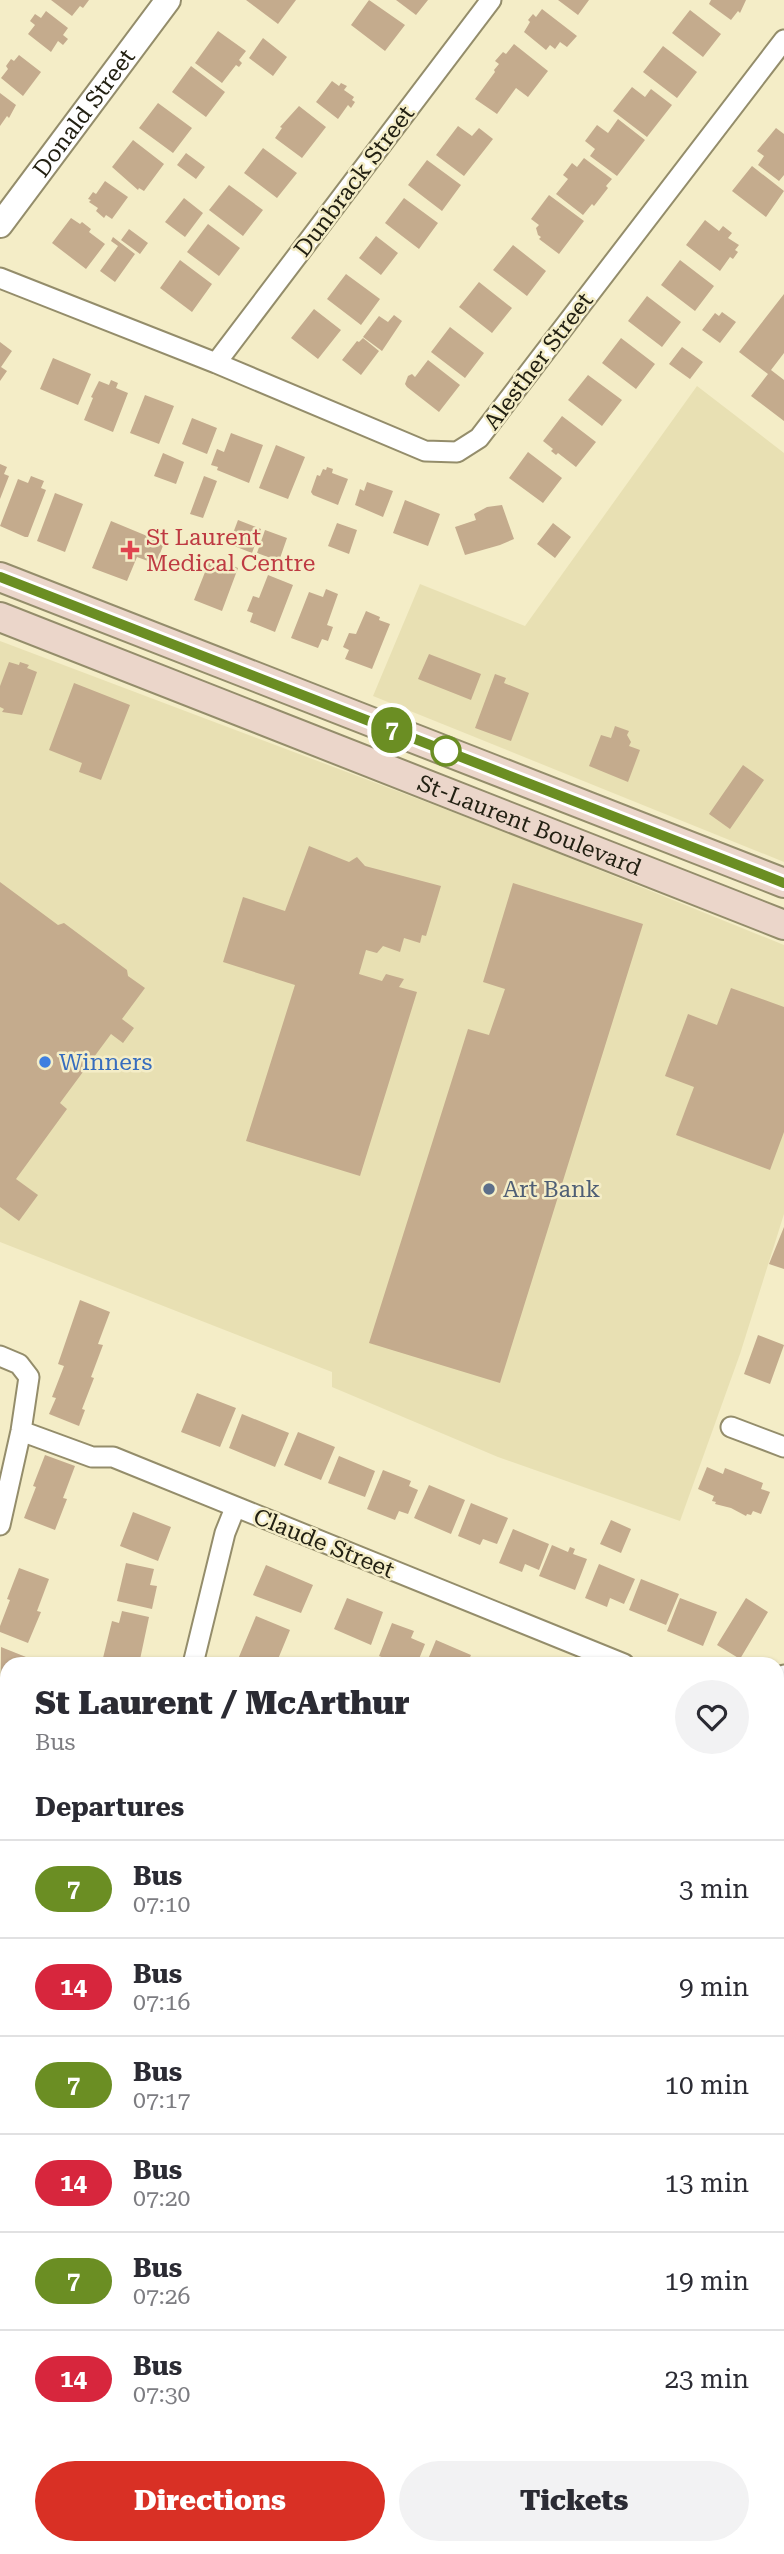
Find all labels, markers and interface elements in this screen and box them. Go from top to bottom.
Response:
street label: Donald Street [28,43,141,183]
street label: Dunbrack Street [289,100,420,262]
street label: Alesther Street [478,287,599,435]
place label: St Laurent Medical Centre [146,524,315,577]
marker: St Laurent Medical Centre [120,540,140,560]
line badge: 7 [369,707,415,753]
text: 7 [385,716,399,744]
unlabelled marker [431,736,461,766]
street label: St-Laurent Boulevard [414,769,645,882]
place label: Winners [59,1049,152,1076]
marker: Winners [37,1054,53,1070]
place label: Art Bank [503,1176,601,1203]
marker: Art Bank [481,1181,497,1197]
street label: Claude Street [249,1503,399,1584]
button: heart [675,1680,749,1754]
text: St Laurent / McArthur [35,1683,410,1722]
text: Bus [35,1729,75,1756]
text: Departures [35,1792,184,1822]
text: Bus [133,1861,182,1891]
text: 3 min [679,1874,749,1904]
text: 7 [67,1875,80,1903]
text: 07:10 [133,1891,190,1918]
text: Bus [133,1959,182,1989]
text: 9 min [679,1972,749,2002]
text: 14 [60,1973,87,2001]
text: 07:16 [133,1989,190,2016]
text: Bus [133,2057,182,2087]
text: 10 min [665,2070,749,2100]
text: 7 [67,2071,80,2099]
text: 07:17 [133,2087,190,2114]
text: Bus [133,2155,182,2185]
text: 13 min [665,2168,749,2198]
text: 14 [60,2169,87,2197]
text: 07:20 [133,2185,190,2212]
text: Bus [133,2253,182,2283]
text: 19 min [665,2266,749,2296]
text: 7 [67,2267,80,2295]
text: 07:26 [133,2283,190,2310]
text: Bus [133,2351,182,2381]
text: 23 min [665,2364,749,2394]
text: 14 [60,2365,87,2393]
text: 07:30 [133,2381,190,2408]
button: Directions [35,2461,385,2541]
button: Tickets [399,2461,749,2541]

